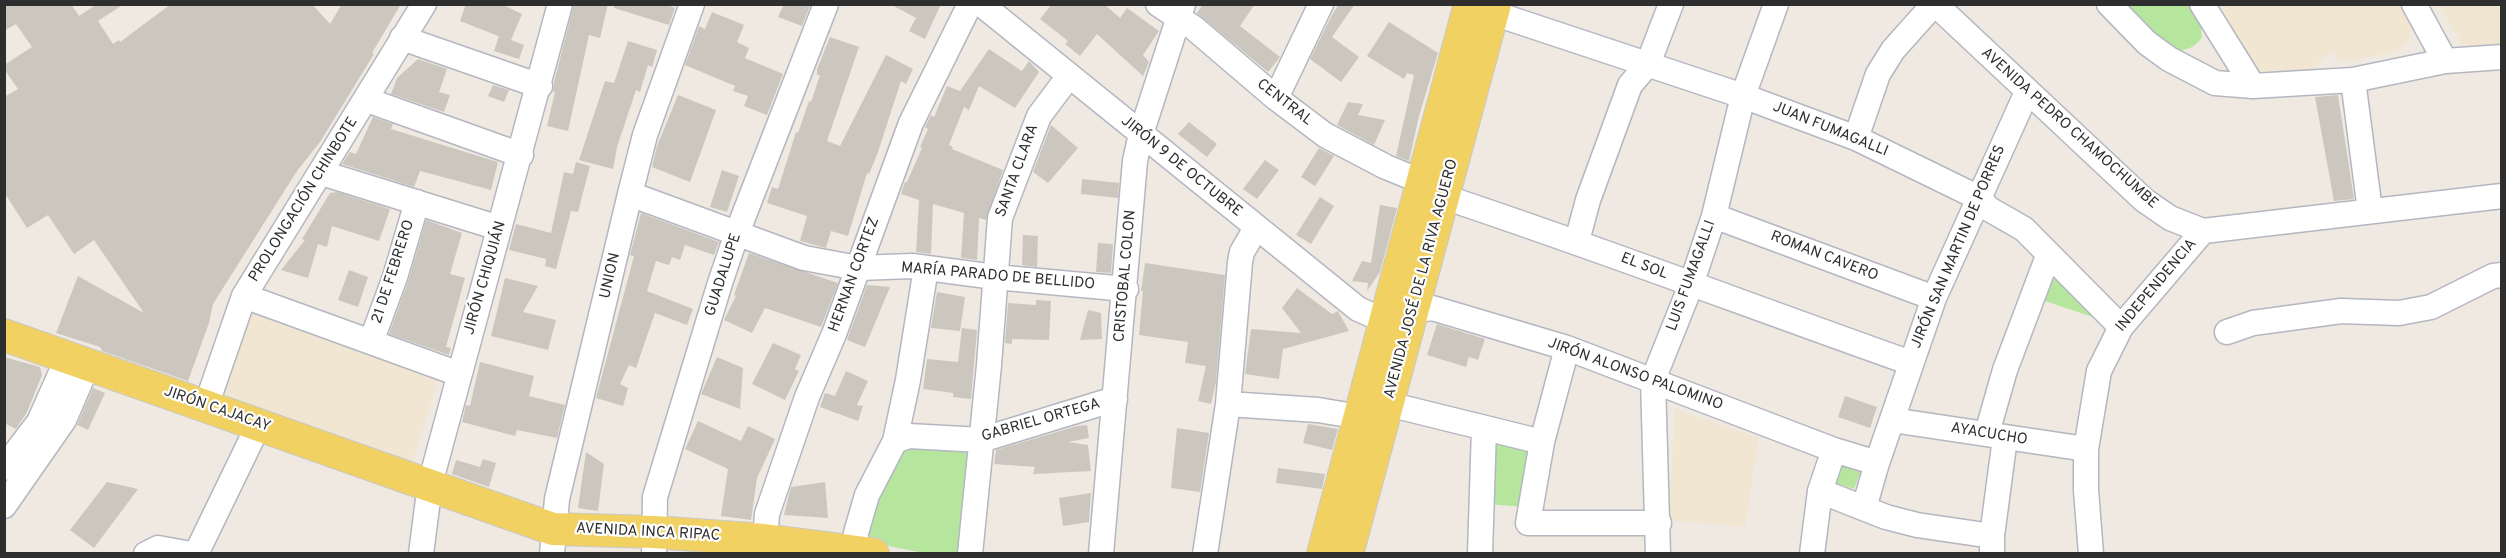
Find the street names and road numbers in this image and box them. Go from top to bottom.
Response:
street label: AVENIDA PEDRO CHAMOCHUMBE [1977,45,2161,213]
street label: CENTRAL [1253,76,1315,130]
street label: JUAN FUMAGALLI [1770,99,1890,161]
street label: JIRÓN 9 DE OCTUBRE [1117,113,1245,221]
street label: PROLONGACIÓN CHINBOTE [246,114,362,286]
street label: SANTA CLARA [993,122,1043,220]
street label: JIRÓN SAN MARTIN DE PORRES [1908,143,2010,351]
street label: AVENIDA JOSÉ DE LA RIVA AGUERO [1381,157,1463,401]
street label: CRISTOBAL COLON [1111,209,1141,343]
street label: HERNAN CORTEZ [826,215,884,335]
street label: 21 DE FEBRERO [369,218,419,326]
street label: LUIS FUMAGALLI [1664,218,1720,334]
street label: JIRÓN CHIQUIÁN [461,219,511,337]
street label: ROMAN CAVERO [1767,228,1881,286]
street label: GUADALUPE [702,231,746,319]
street label: INDEPENDENCIA [2113,236,2201,336]
street label: EL SOL [1618,250,1670,284]
street label: UNION [597,251,625,301]
street label: MARÍA PARADO DE BELLIDO [900,260,1096,294]
street label: JIRÓN ALONSO PALOMINO [1545,335,1725,415]
street label: JIRÓN CAJACAY [161,383,273,437]
street label: GABRIEL ORTEGA [980,395,1102,447]
street label: AYACUCHO [1949,420,2029,450]
street label: AVENIDA INCA RIPAC [575,520,721,546]

